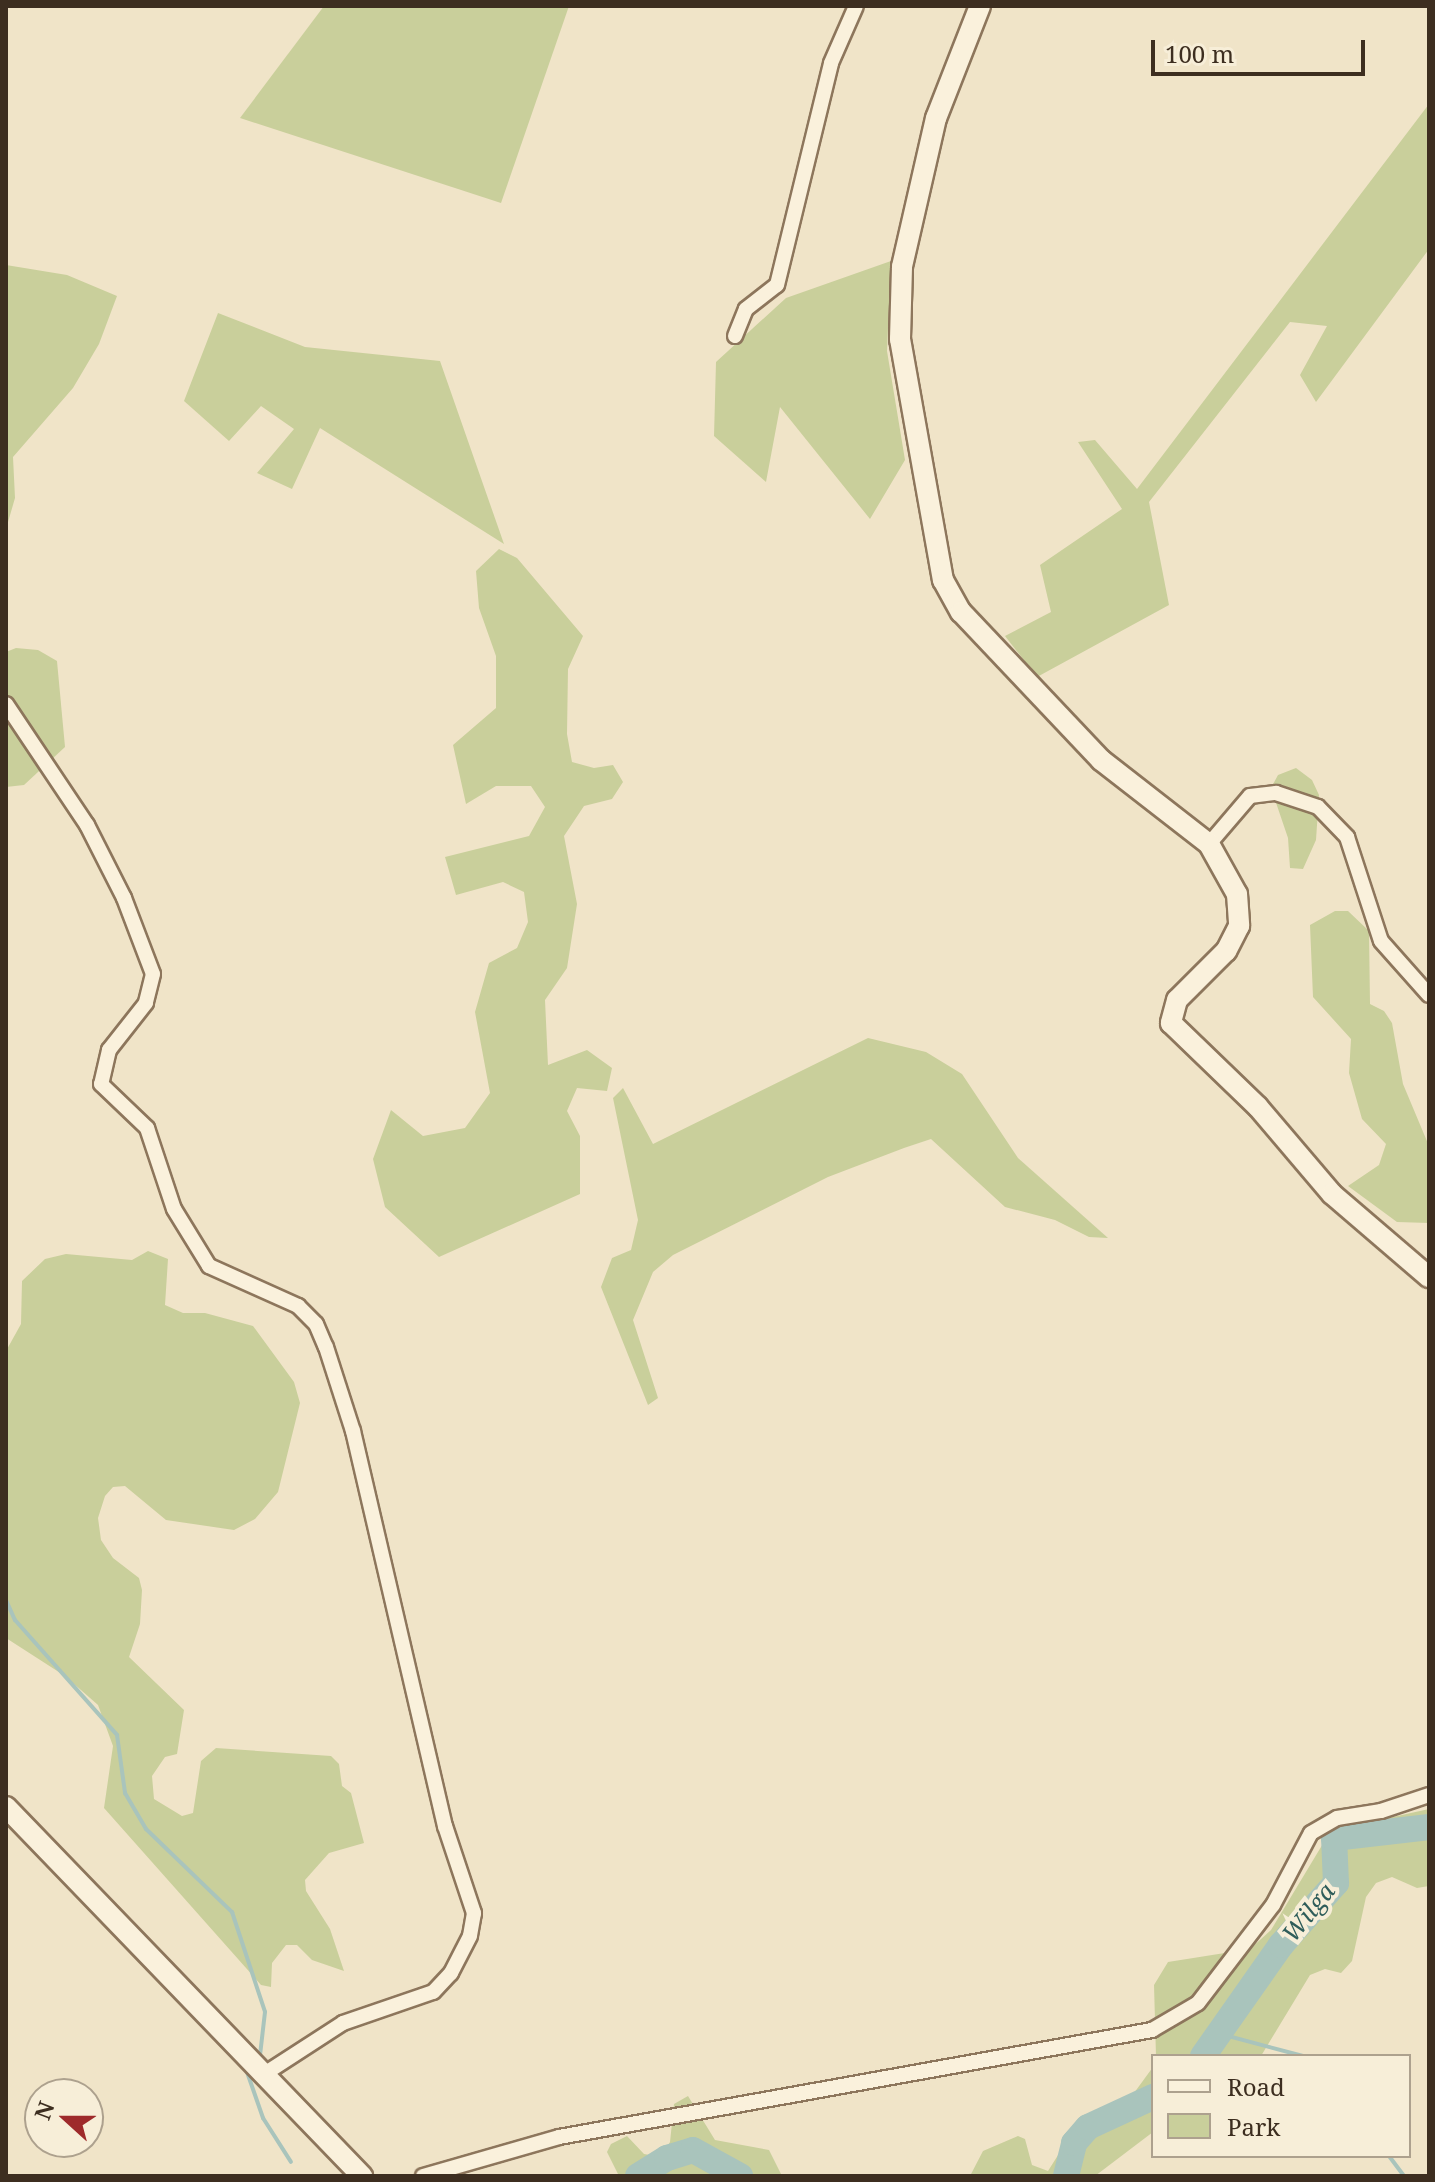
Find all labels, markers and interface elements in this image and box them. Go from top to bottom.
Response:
scale bar [1155,24,1369,74]
text: 100 m [1165,37,1234,70]
water label: Wilga [1276,1877,1340,1947]
legend [1151,2054,1411,2158]
text: Road [1227,2070,1285,2103]
north arrow [24,2078,104,2158]
text: N [26,2097,61,2124]
text: Park [1227,2110,1280,2143]

